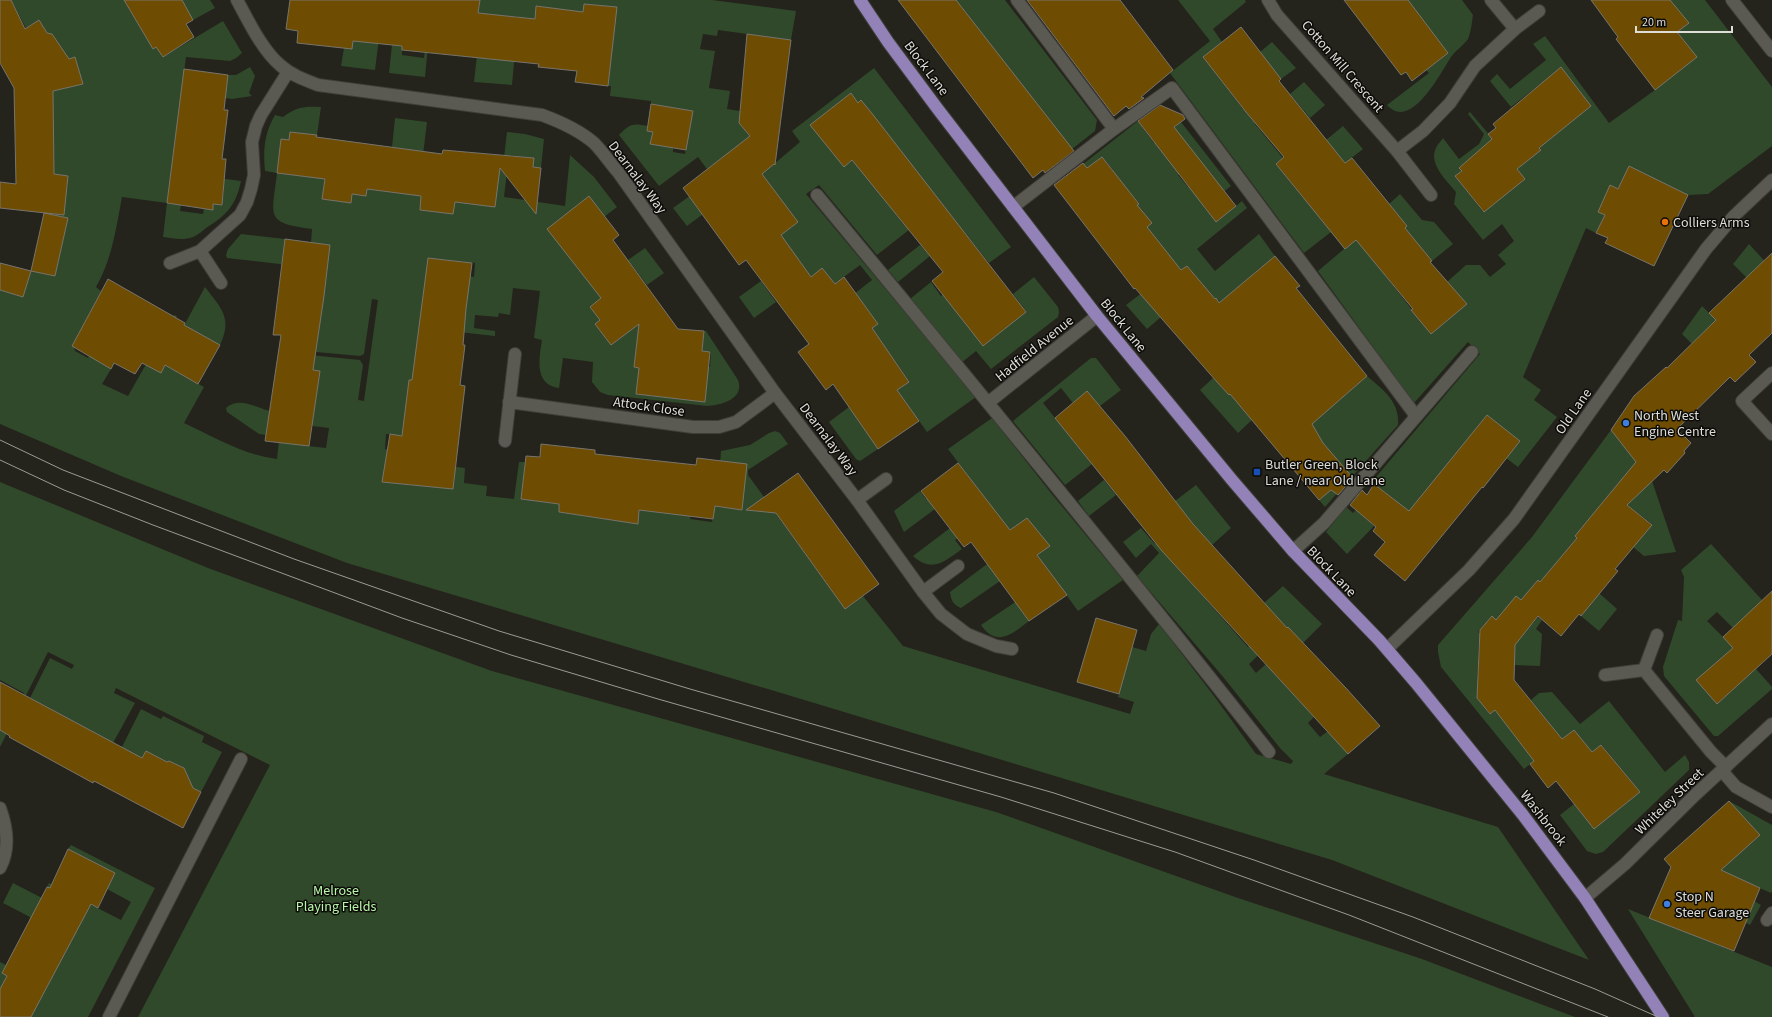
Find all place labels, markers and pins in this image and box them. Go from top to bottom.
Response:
place label: Colliers Arms [1673,213,1750,233]
marker: Colliers Arms [1660,217,1670,227]
place label: North West Engine Centre [1634,406,1716,442]
marker: North West Engine Centre [1621,418,1631,428]
place label: Butler Green, Block Lane / near Old Lane [1265,455,1385,491]
marker: Butler Green, Block Lane / near Old Lane [1252,467,1262,477]
place label: Stop N Steer Garage [1675,887,1749,923]
marker: Stop N Steer Garage [1662,899,1672,909]

